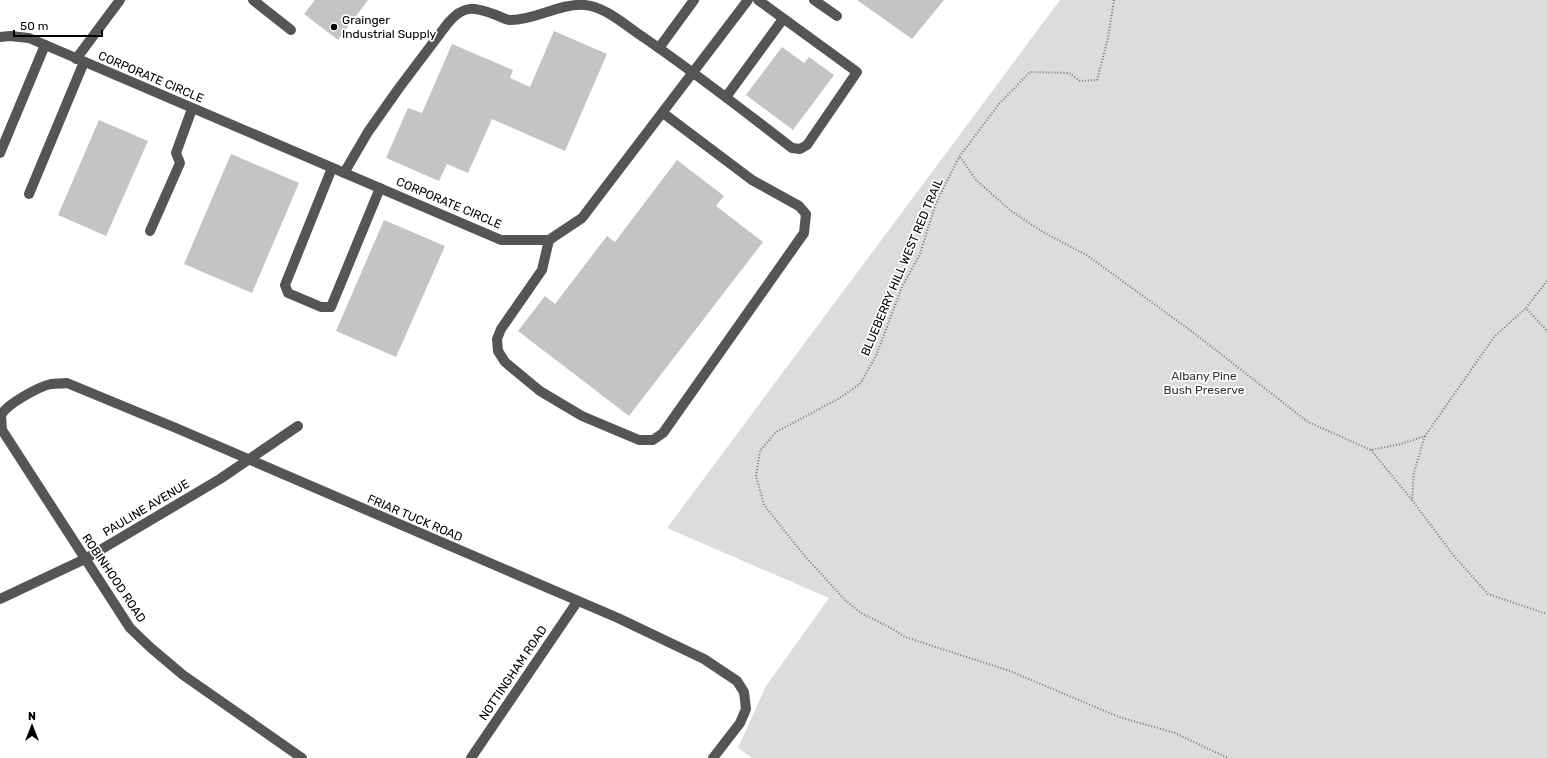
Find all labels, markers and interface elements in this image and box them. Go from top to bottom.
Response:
scale bar [14,12,102,38]
place label: Grainger Industrial Supply [342,13,437,41]
text: 50 m [20,19,48,33]
marker: Grainger Industrial Supply [329,22,339,32]
street label: CORPORATE CIRCLE [96,48,206,106]
street label: CORPORATE CIRCLE [394,174,504,232]
street label: BLUEBERRY HILL WEST RED TRAIL [858,176,946,358]
park label: Albany Pine Bush Preserve [1163,369,1245,397]
street label: PAULINE AVENUE [100,477,192,539]
street label: FRIAR TUCK ROAD [365,492,465,544]
street label: ROBINHOOD ROAD [79,531,149,625]
street label: NOTTINGHAM ROAD [476,623,550,723]
north arrow [12,706,52,746]
text: N [28,710,36,723]

